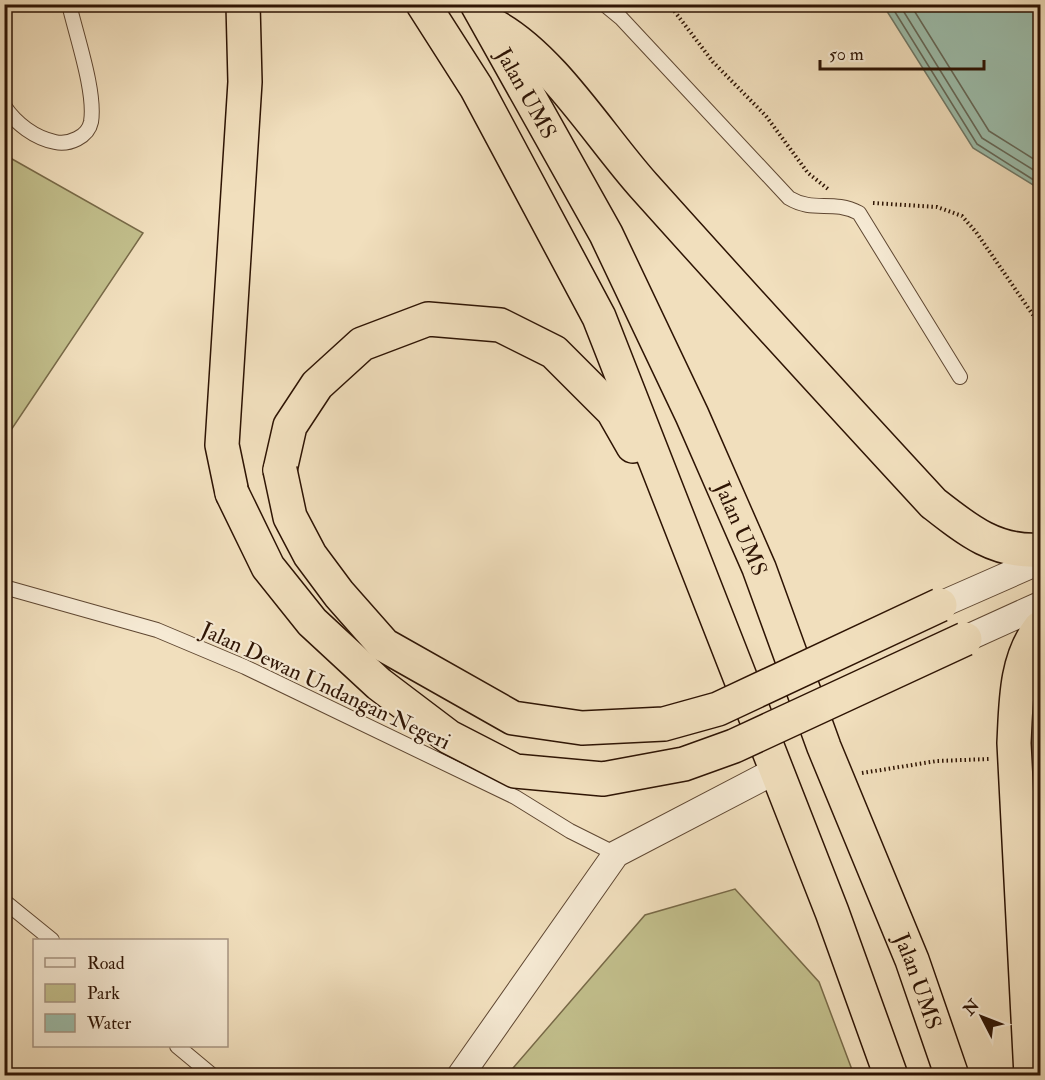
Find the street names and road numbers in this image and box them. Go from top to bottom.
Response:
street label: Jalan UMS [489,42,563,144]
street label: Jalan UMS [707,477,774,580]
street label: Jalan Dewan Undangan Negeri [195,615,455,756]
street label: Jalan UMS [887,928,948,1033]

